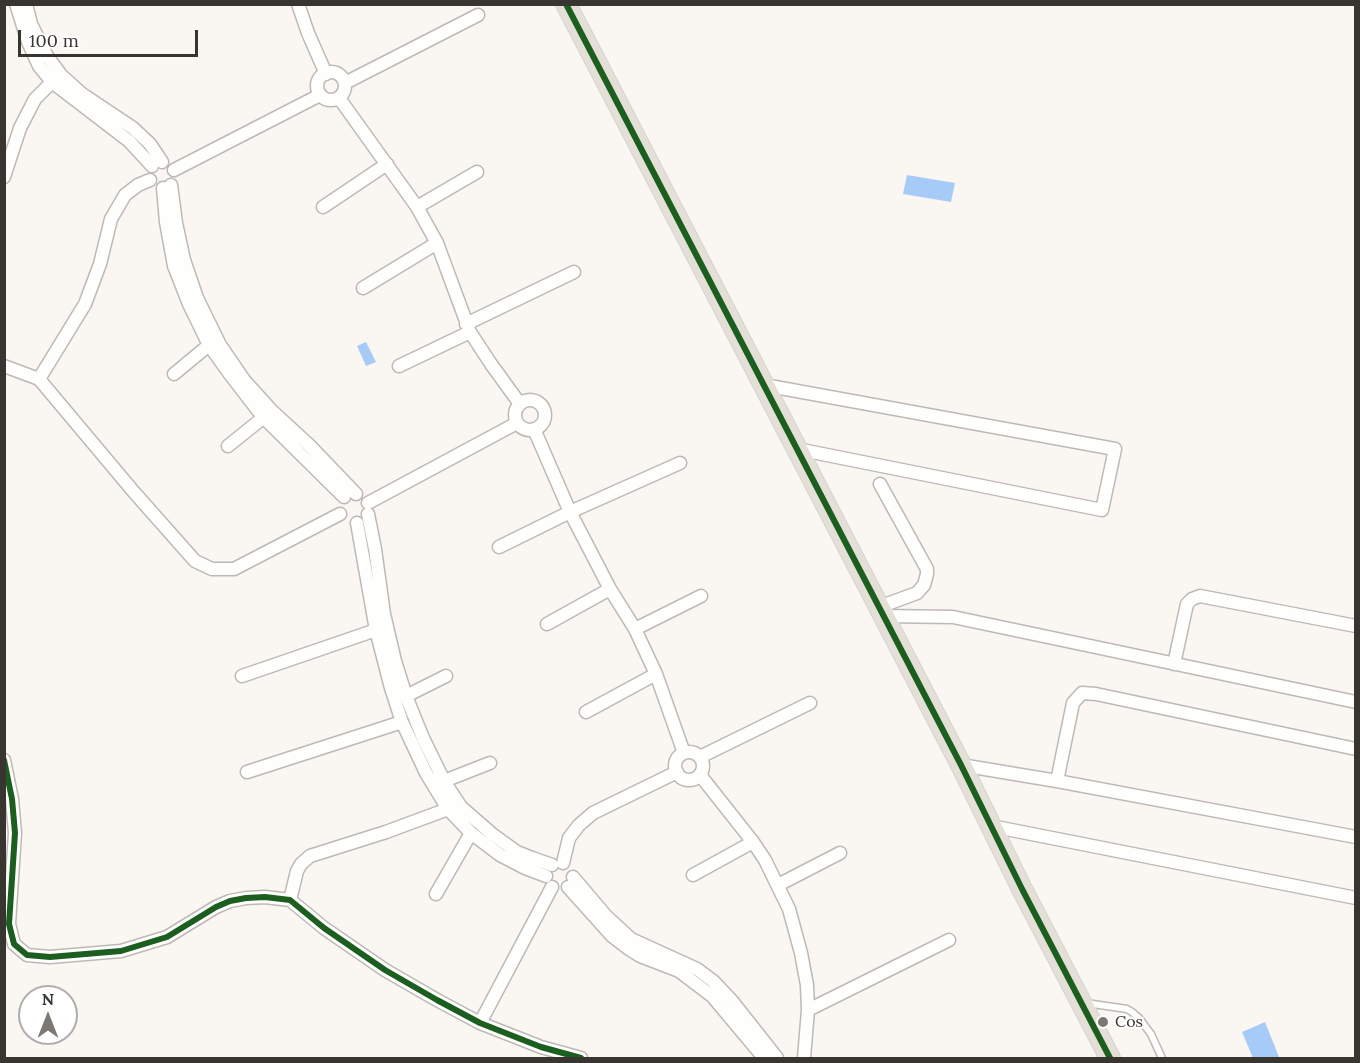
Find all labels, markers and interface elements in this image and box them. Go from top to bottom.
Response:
scale bar [21,18,201,56]
text: 100 m [29,29,79,52]
north arrow [18,985,78,1045]
text: N [42,989,54,1009]
place label: Cos [1115,1012,1143,1032]
marker: Cos [1096,1015,1110,1029]

